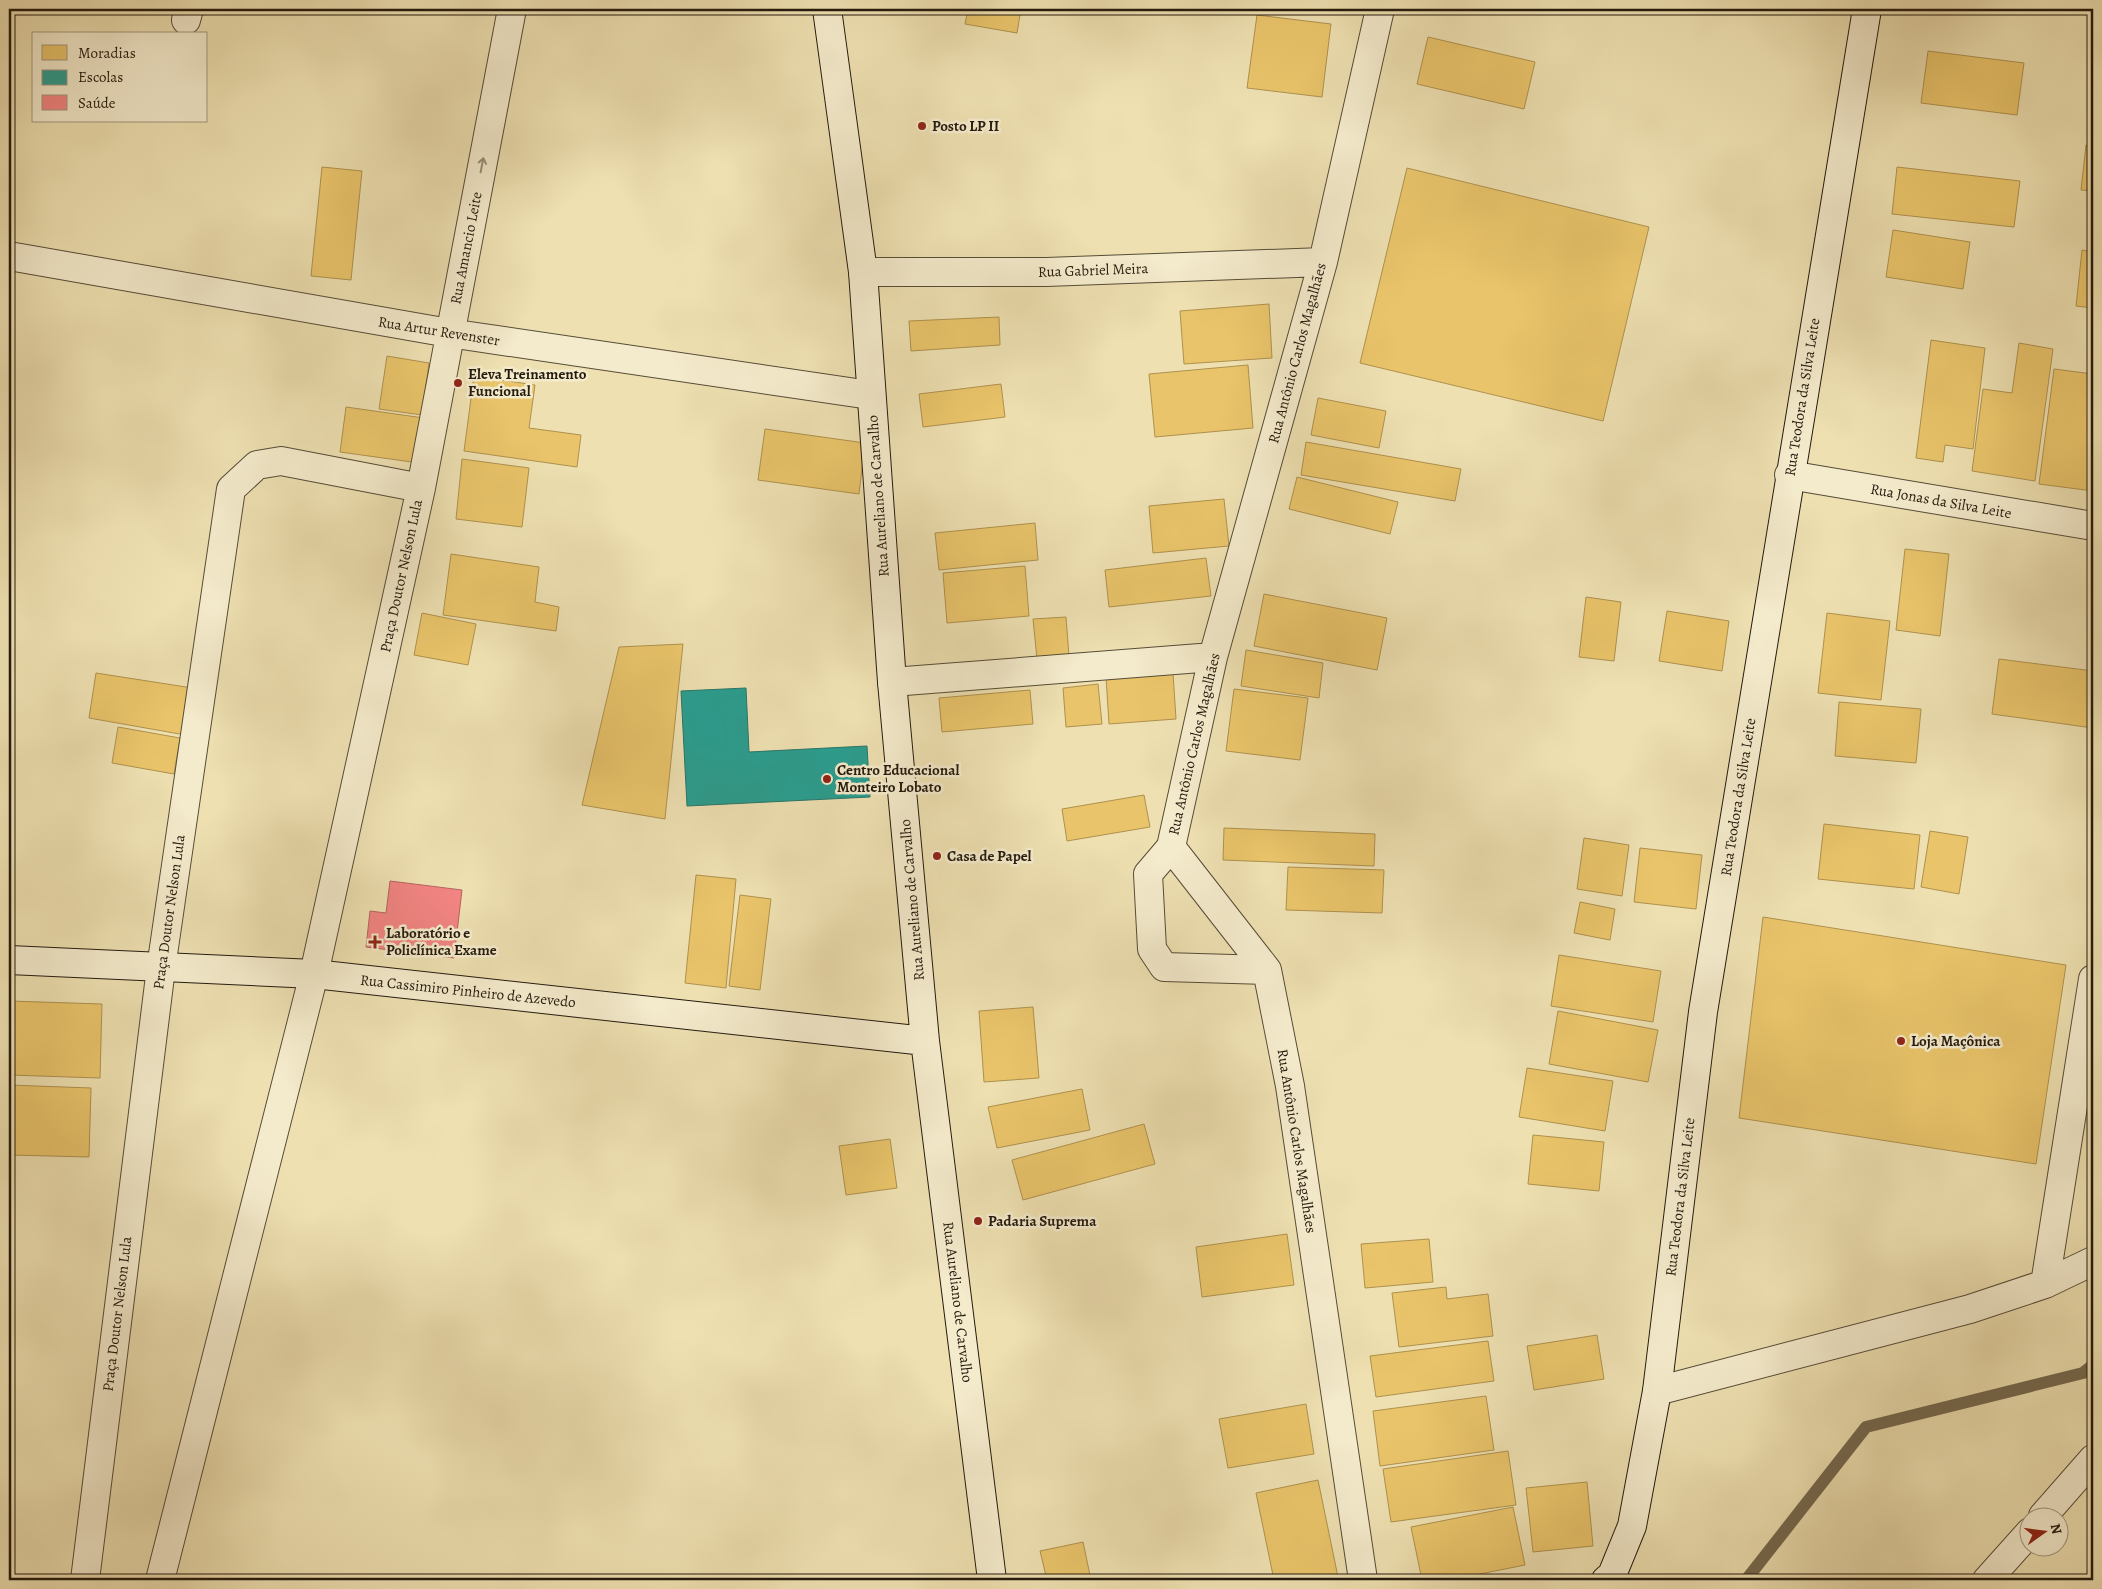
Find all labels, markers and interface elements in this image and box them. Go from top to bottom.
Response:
legend [32,32,208,122]
text: Moradias [78,43,136,63]
text: Escolas [78,67,123,87]
text: Saúde [78,93,116,113]
place label: Posto LP II [932,116,999,136]
marker: Posto LP II [916,120,928,132]
one-way arrow [477,158,487,174]
street label: Rua Amancio Leite [445,190,487,306]
street label: Rua Gabriel Meira [1037,258,1149,282]
street label: Rua Antônio Carlos Magalhães [1263,260,1331,446]
street label: Rua Artur Revenster [377,311,502,351]
street label: Rua Teodora da Silva Leite [1780,316,1824,477]
place label: Eleva Treinamento Funcional [468,364,587,401]
marker: Eleva Treinamento Funcional [452,377,464,389]
street label: Rua Aureliano de Carvalho [862,415,894,577]
street label: Rua Jonas da Silva Leite [1869,479,2013,523]
street label: Praça Doutor Nelson Lula [375,498,427,654]
street label: Rua Antônio Carlos Magalhães [1163,651,1225,837]
street label: Rua Teodora da Silva Leite [1716,716,1760,877]
place label: Centro Educacional Monteiro Lobato [837,760,959,797]
marker: Centro Educacional Monteiro Lobato [821,773,833,785]
street label: Rua Aureliano de Carvalho [895,818,929,982]
street label: Praça Doutor Nelson Lula [148,833,190,991]
place label: Casa de Papel [947,846,1032,866]
marker: Casa de Papel [931,850,943,862]
place label: Laboratório e Policlínica Exame [386,923,497,960]
marker: Laboratório e Policlínica Exame [368,935,382,949]
street label: Rua Cassimiro Pinheiro de Azevedo [359,970,577,1012]
place label: Loja Maçônica [1911,1031,2001,1051]
marker: Loja Maçônica [1895,1035,1907,1047]
street label: Rua Antônio Carlos Magalhães [1273,1047,1321,1235]
street label: Rua Teodora da Silva Leite [1660,1116,1700,1277]
place label: Padaria Suprema [988,1211,1097,1231]
marker: Padaria Suprema [972,1215,984,1227]
street label: Rua Aureliano de Carvalho [938,1220,978,1384]
street label: Praça Doutor Nelson Lula [98,1235,136,1393]
north arrow [2020,1506,2070,1556]
text: N [2046,1522,2067,1536]

